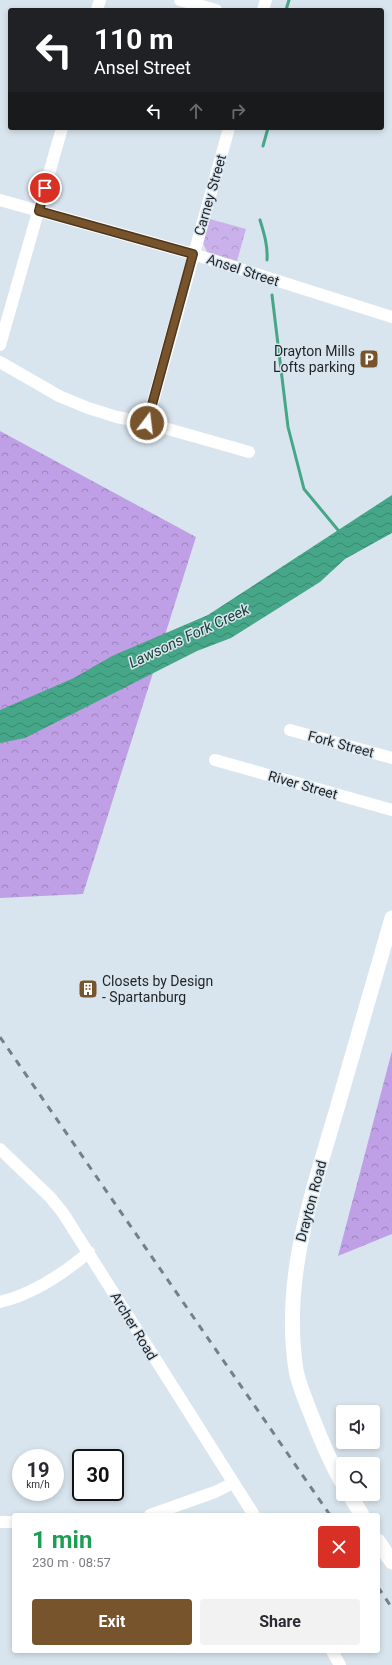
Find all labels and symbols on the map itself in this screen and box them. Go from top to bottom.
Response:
street label: Carney Street [191,152,229,237]
pin [28,171,62,205]
street label: Ansel Street [205,251,282,289]
place label: Drayton Mills Lofts parking [273,343,355,375]
parking icon: Drayton Mills Lofts parking [358,348,380,370]
position arrow [126,402,168,444]
water label: Lawsons Fork Creek [126,600,253,672]
street label: Fork Street [306,727,376,761]
street label: River Street [267,767,340,803]
place label: Closets by Design - Spartanburg [102,973,213,1005]
building icon: Closets by Design - Spartanburg [77,978,99,1000]
street label: Drayton Road [292,1159,330,1243]
street label: Archer Road [107,1289,161,1363]
speed limit sign: 30 [72,1449,124,1501]

